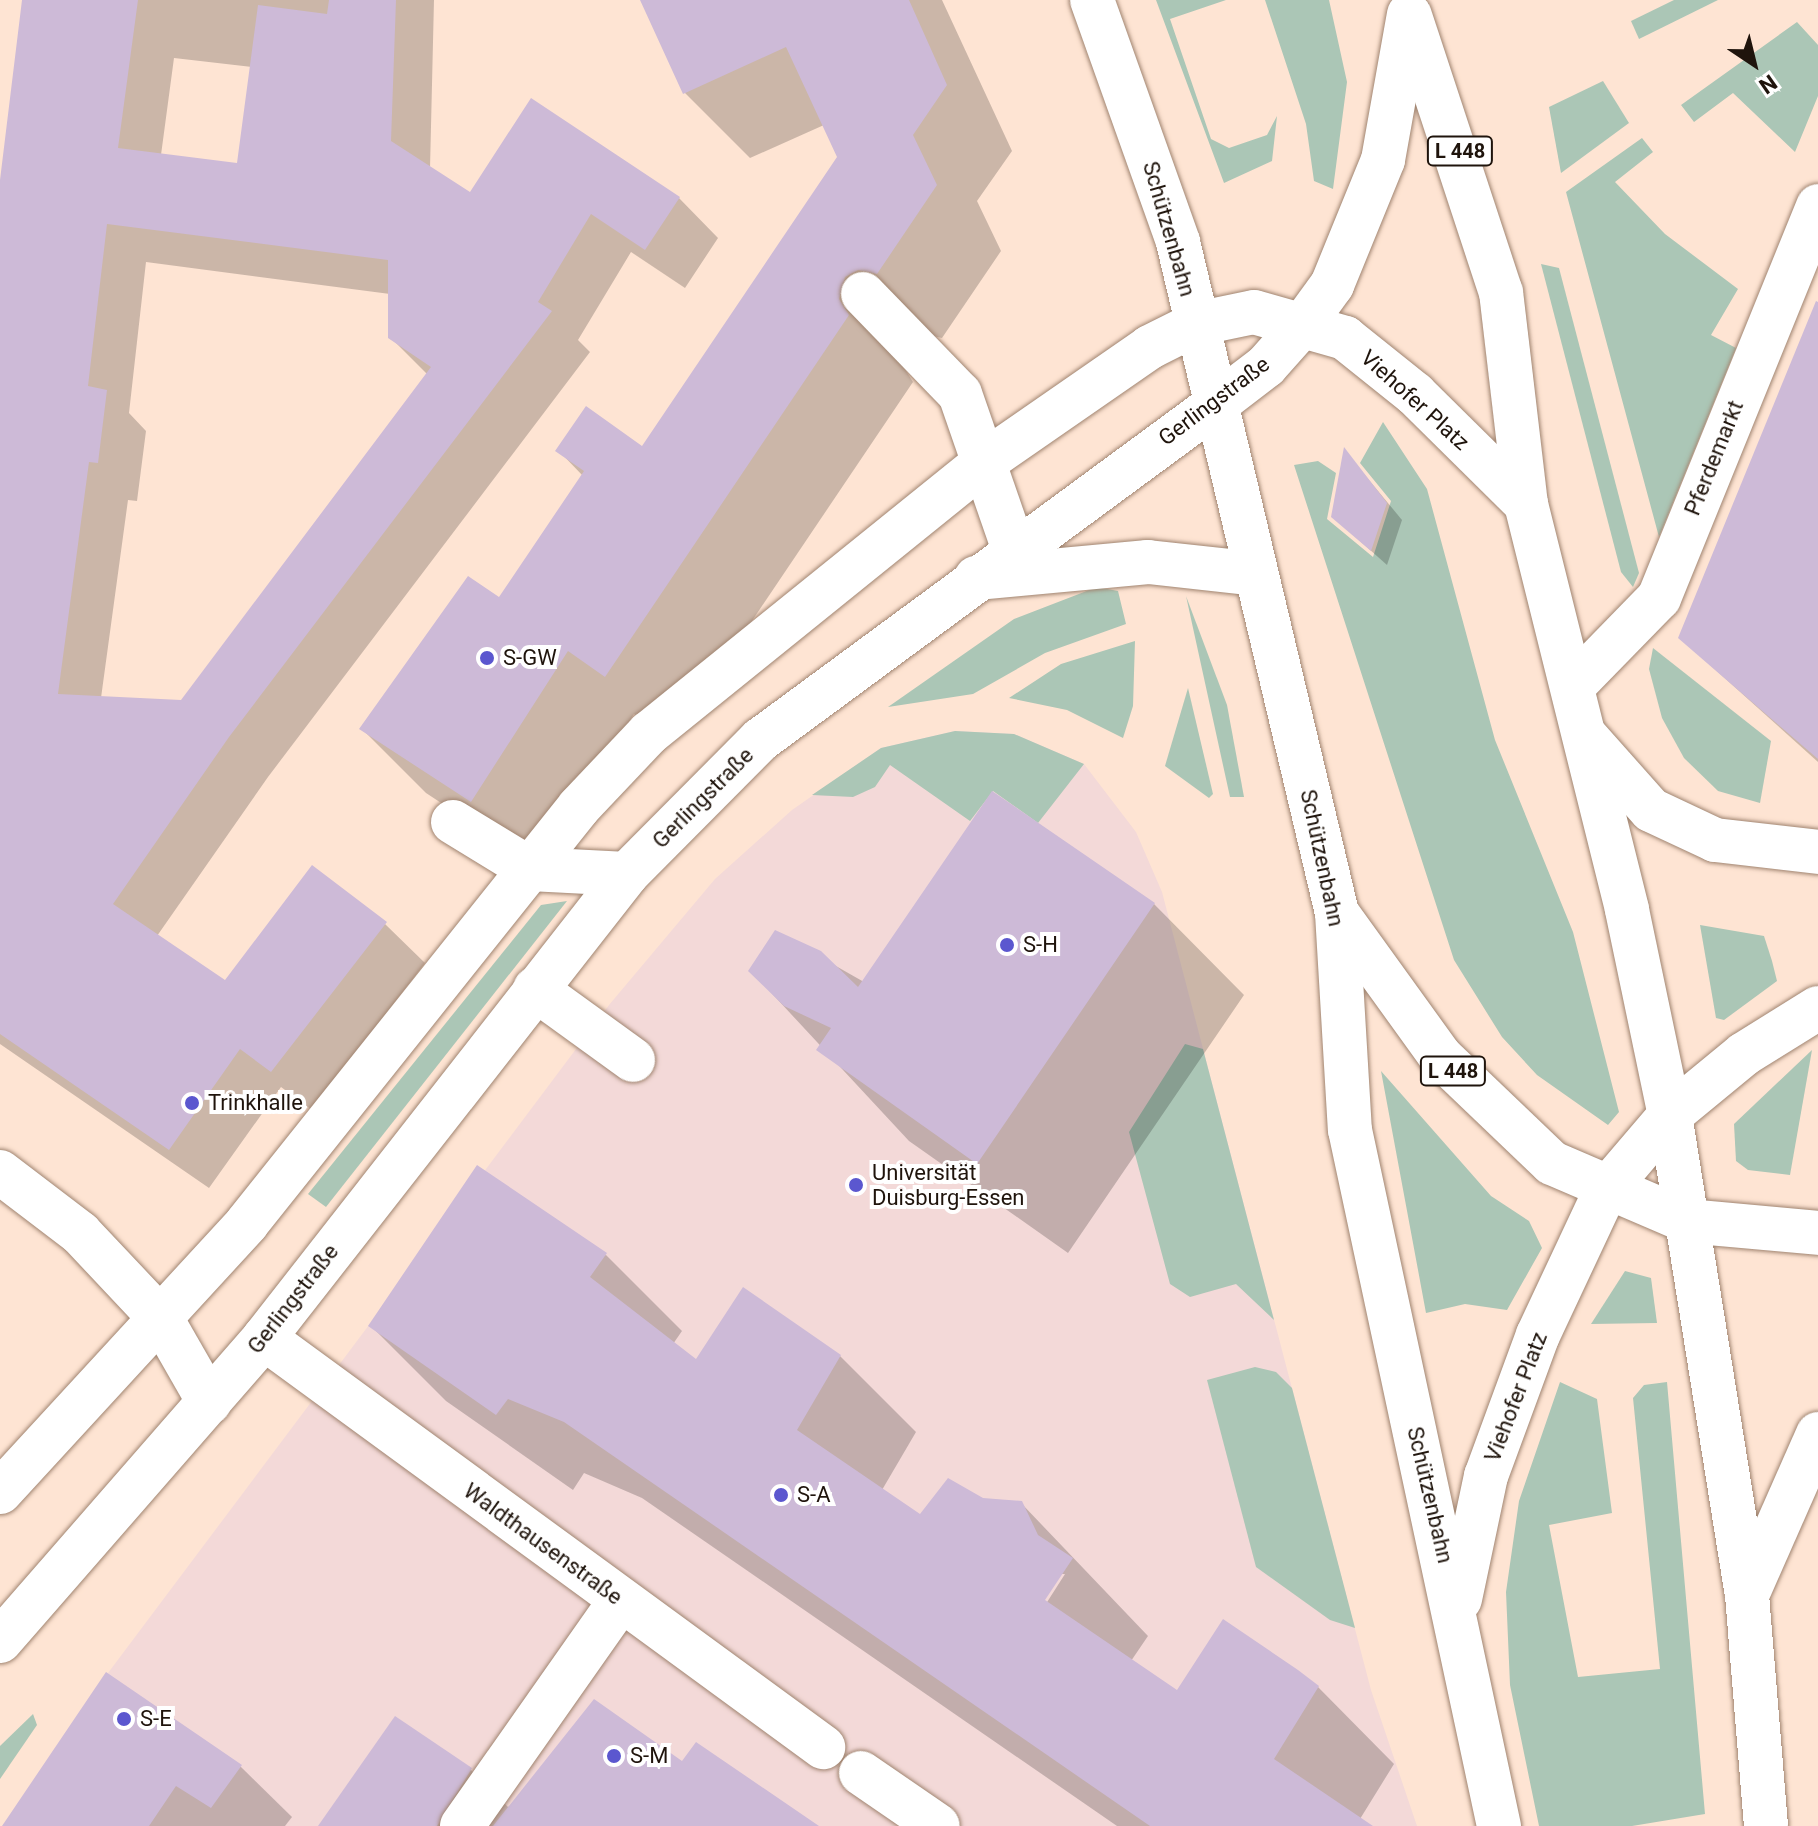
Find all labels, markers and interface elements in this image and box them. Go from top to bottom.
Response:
north arrow [1714,24,1794,104]
text: N [1755,69,1782,99]
road number: L 448 [1426,135,1494,167]
street label: Schützenbahn [1137,158,1201,300]
street label: Viehofer Platz [1355,344,1475,456]
street label: Gerlingstraße [1154,351,1274,451]
street label: Pferdemarkt [1679,397,1749,519]
place label: S-GW [503,645,557,671]
marker: S-GW [478,649,496,667]
street label: Gerlingstraße [647,742,759,854]
street label: Schützenbahn [1295,787,1349,929]
place label: S-H [1023,932,1058,958]
marker: S-H [998,936,1016,954]
road number: L 448 [1419,1055,1487,1087]
place label: Trinkhalle [208,1090,303,1116]
marker: Trinkhalle [183,1094,201,1112]
place label: Universität Duisburg-Essen [872,1159,1024,1210]
marker: Universität Duisburg-Essen [847,1176,865,1194]
street label: Gerlingstraße [242,1239,344,1359]
street label: Viehofer Platz [1479,1328,1553,1466]
street label: Schützenbahn [1401,1424,1459,1566]
street label: Waldthausenstraße [458,1478,628,1610]
place label: S-A [797,1482,830,1508]
marker: S-A [772,1486,790,1504]
place label: S-E [140,1706,172,1732]
marker: S-E [115,1710,133,1728]
place label: S-M [630,1743,668,1769]
marker: S-M [605,1747,623,1765]

